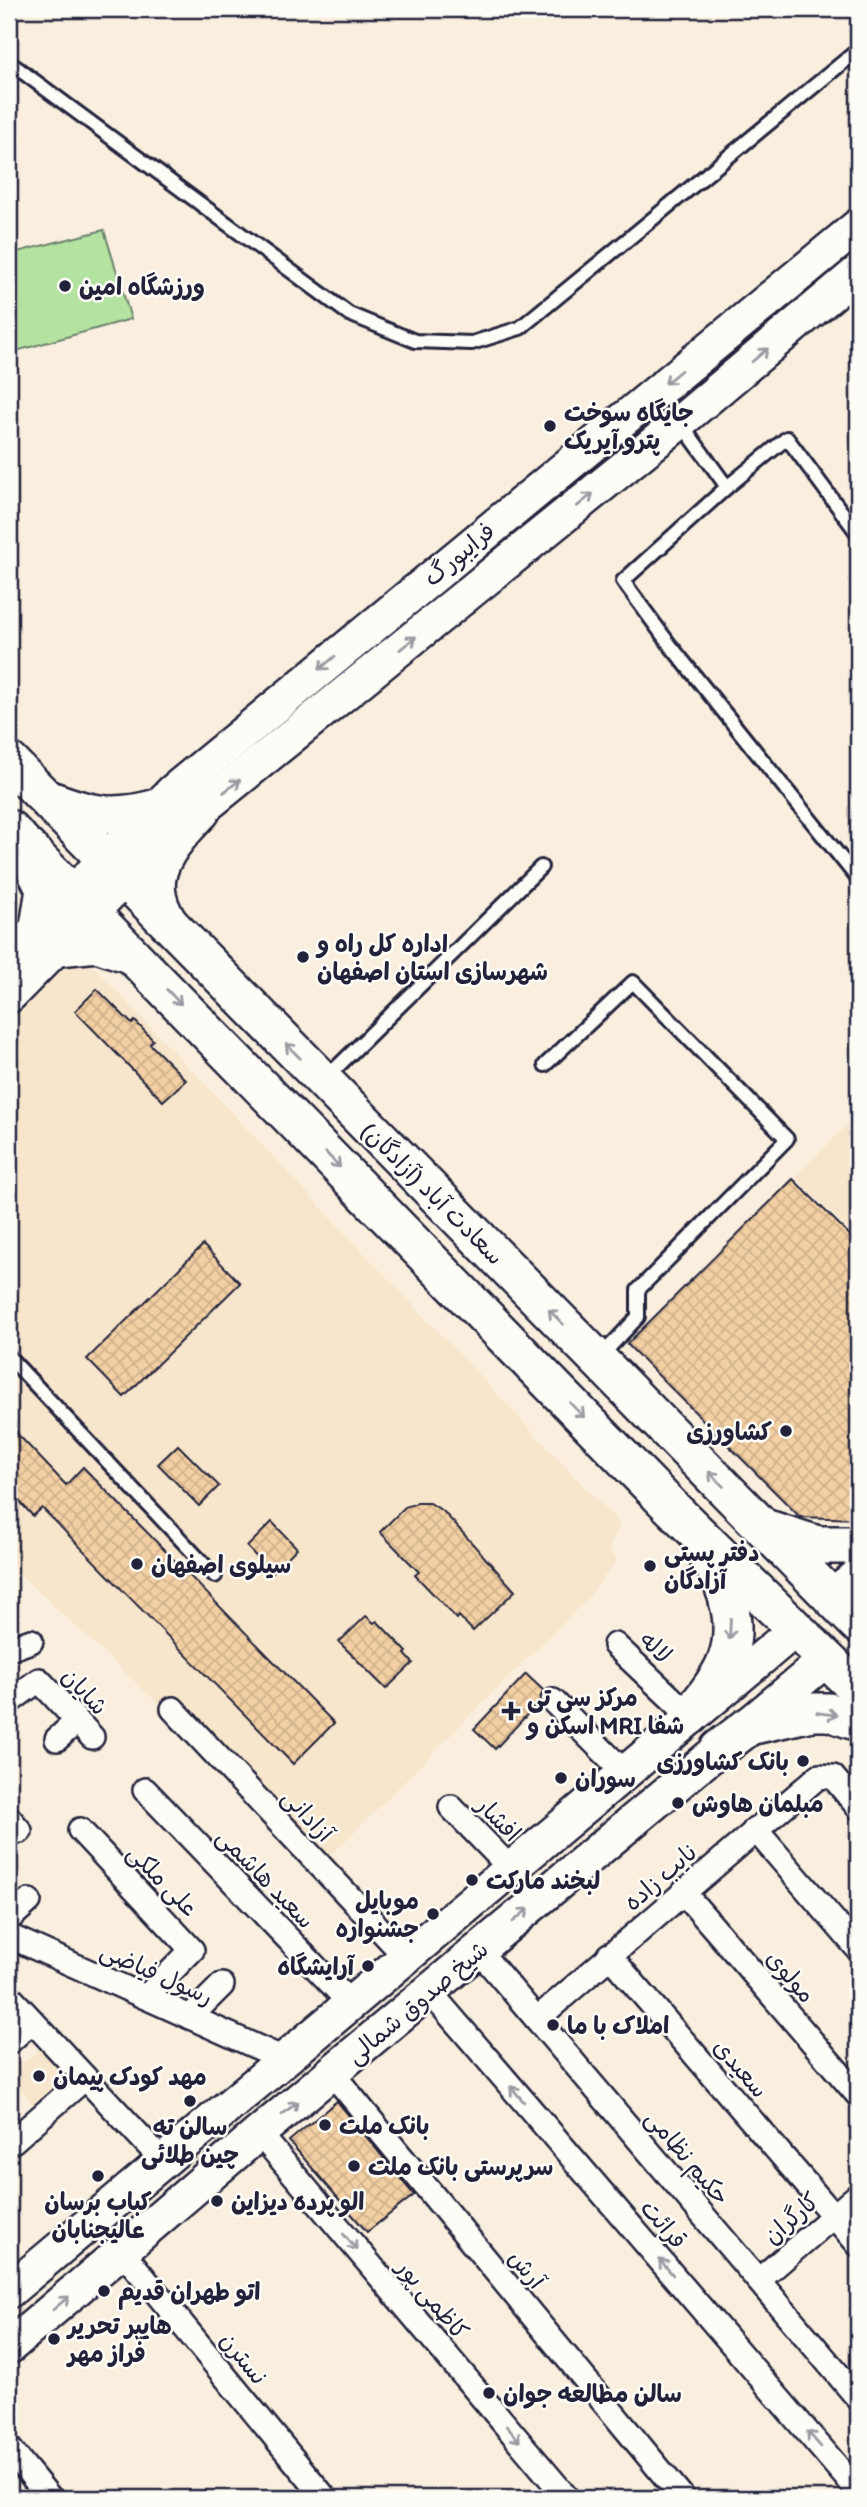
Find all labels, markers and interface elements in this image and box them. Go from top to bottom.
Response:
place label: ورزشگاه امین [79,272,205,301]
marker: ورزشگاه امین [57,278,73,294]
one-way arrow [751,347,769,363]
one-way arrow [664,369,682,385]
place label: جایگاه سوخت پترو آیریک [564,398,694,456]
marker: جایگاه سوخت پترو آیریک [542,418,558,434]
one-way arrow [575,492,593,507]
street label: فرایبورگ [418,516,502,594]
one-way arrow [399,635,417,651]
one-way arrow [319,655,337,671]
one-way arrow [222,779,240,794]
place label: اداره کل راه و شهرسازی استان اصفهان [315,929,548,986]
marker: اداره کل راه و شهرسازی استان اصفهان [295,949,311,965]
one-way arrow [166,988,183,1005]
one-way arrow [285,1043,302,1060]
street label: سعادت آباد (آزادگان) [356,1116,510,1270]
one-way arrow [324,1151,341,1168]
one-way arrow [548,1309,565,1326]
one-way arrow [569,1402,586,1419]
place label: کشاورزی [686,1417,772,1446]
marker: کشاورزی [778,1423,794,1439]
one-way arrow [708,1471,725,1488]
place label: دفتر پستی آزادگان [664,1538,759,1595]
place label: سیلوی اصفهان [151,1550,291,1581]
marker: سیلوی اصفهان [129,1556,145,1572]
marker: دفتر پستی آزادگان [642,1558,658,1574]
one-way arrow [723,1617,736,1640]
street label: لاله [634,1625,678,1669]
street label: شایان [56,1661,114,1721]
place label: مرکز سی تی اسکن و MRI شفا [525,1683,684,1740]
marker: مرکز سی تی اسکن و MRI شفا [501,1701,521,1721]
one-way arrow [815,1707,838,1720]
place label: بانک کشاورزی [657,1747,789,1776]
marker: بانک کشاورزی [795,1753,811,1769]
place label: سوران [575,1764,636,1795]
marker: سوران [553,1770,569,1786]
street label: آزادانی [275,1782,341,1849]
street label: افشار [469,1789,527,1848]
place label: مبلمان هاوش [692,1789,824,1818]
marker: مبلمان هاوش [670,1795,686,1811]
street label: سعید هاشمی [210,1822,321,1935]
street label: نایب زاده [618,1837,702,1917]
street label: علی ملکی [121,1838,205,1923]
place label: لبخند مارکت [486,1866,600,1895]
marker: لبخند مارکت [464,1872,480,1888]
place label: موبایل جشنواره [335,1886,419,1944]
marker: موبایل جشنواره [425,1906,441,1922]
one-way arrow [512,1907,530,1923]
street label: شیخ صدوق شمالی [340,1934,495,2071]
street label: رسول فیاضی [96,1935,218,2012]
street label: مولوی [759,1944,822,2009]
place label: آرایشگاه [277,1952,356,1981]
marker: آرایشگاه [360,1958,376,1974]
place label: املاک با ما [567,2011,669,2040]
marker: املاک با ما [545,2017,561,2033]
street label: سعیدی [707,2032,775,2104]
place label: مهد کودک پیمان [53,2062,207,2092]
marker: مهد کودک پیمان [31,2068,47,2084]
one-way arrow [509,2085,525,2103]
marker: سالن ته چین طلائی [182,2093,198,2109]
one-way arrow [280,2100,298,2115]
street label: حکیم نظامی [637,2103,736,2213]
place label: بانک ملت [339,2111,430,2140]
place label: سالن ته چین طلائی [141,2112,239,2170]
marker: بانک ملت [317,2117,333,2133]
place label: سرپرستی بانک ملت [368,2152,554,2182]
marker: سرپرستی بانک ملت [346,2158,362,2174]
marker: کباب برسان عالیجنابان [90,2168,106,2184]
street label: کارگران [757,2186,825,2250]
place label: کباب برسان عالیجنابان [44,2187,152,2244]
place label: الو پرده دیزاین [231,2187,364,2218]
marker: الو پرده دیزاین [209,2193,225,2209]
street label: قرائت [635,2194,693,2254]
one-way arrow [342,2232,358,2250]
street label: آرش [502,2244,552,2295]
street label: کاظمی پور [389,2251,475,2346]
one-way arrow [658,2258,674,2276]
place label: اتو طهران قدیم [118,2277,260,2310]
marker: اتو طهران قدیم [96,2283,112,2299]
one-way arrow [51,2295,69,2311]
place label: هایپر تحریر فراز مهر [66,2311,172,2368]
street label: نسترن [214,2326,274,2390]
marker: هایپر تحریر فراز مهر [46,2331,62,2347]
place label: سالن مطالعه جوان [503,2379,682,2409]
marker: سالن مطالعه جوان [481,2385,497,2401]
one-way arrow [505,2425,521,2443]
one-way arrow [806,2431,822,2449]

